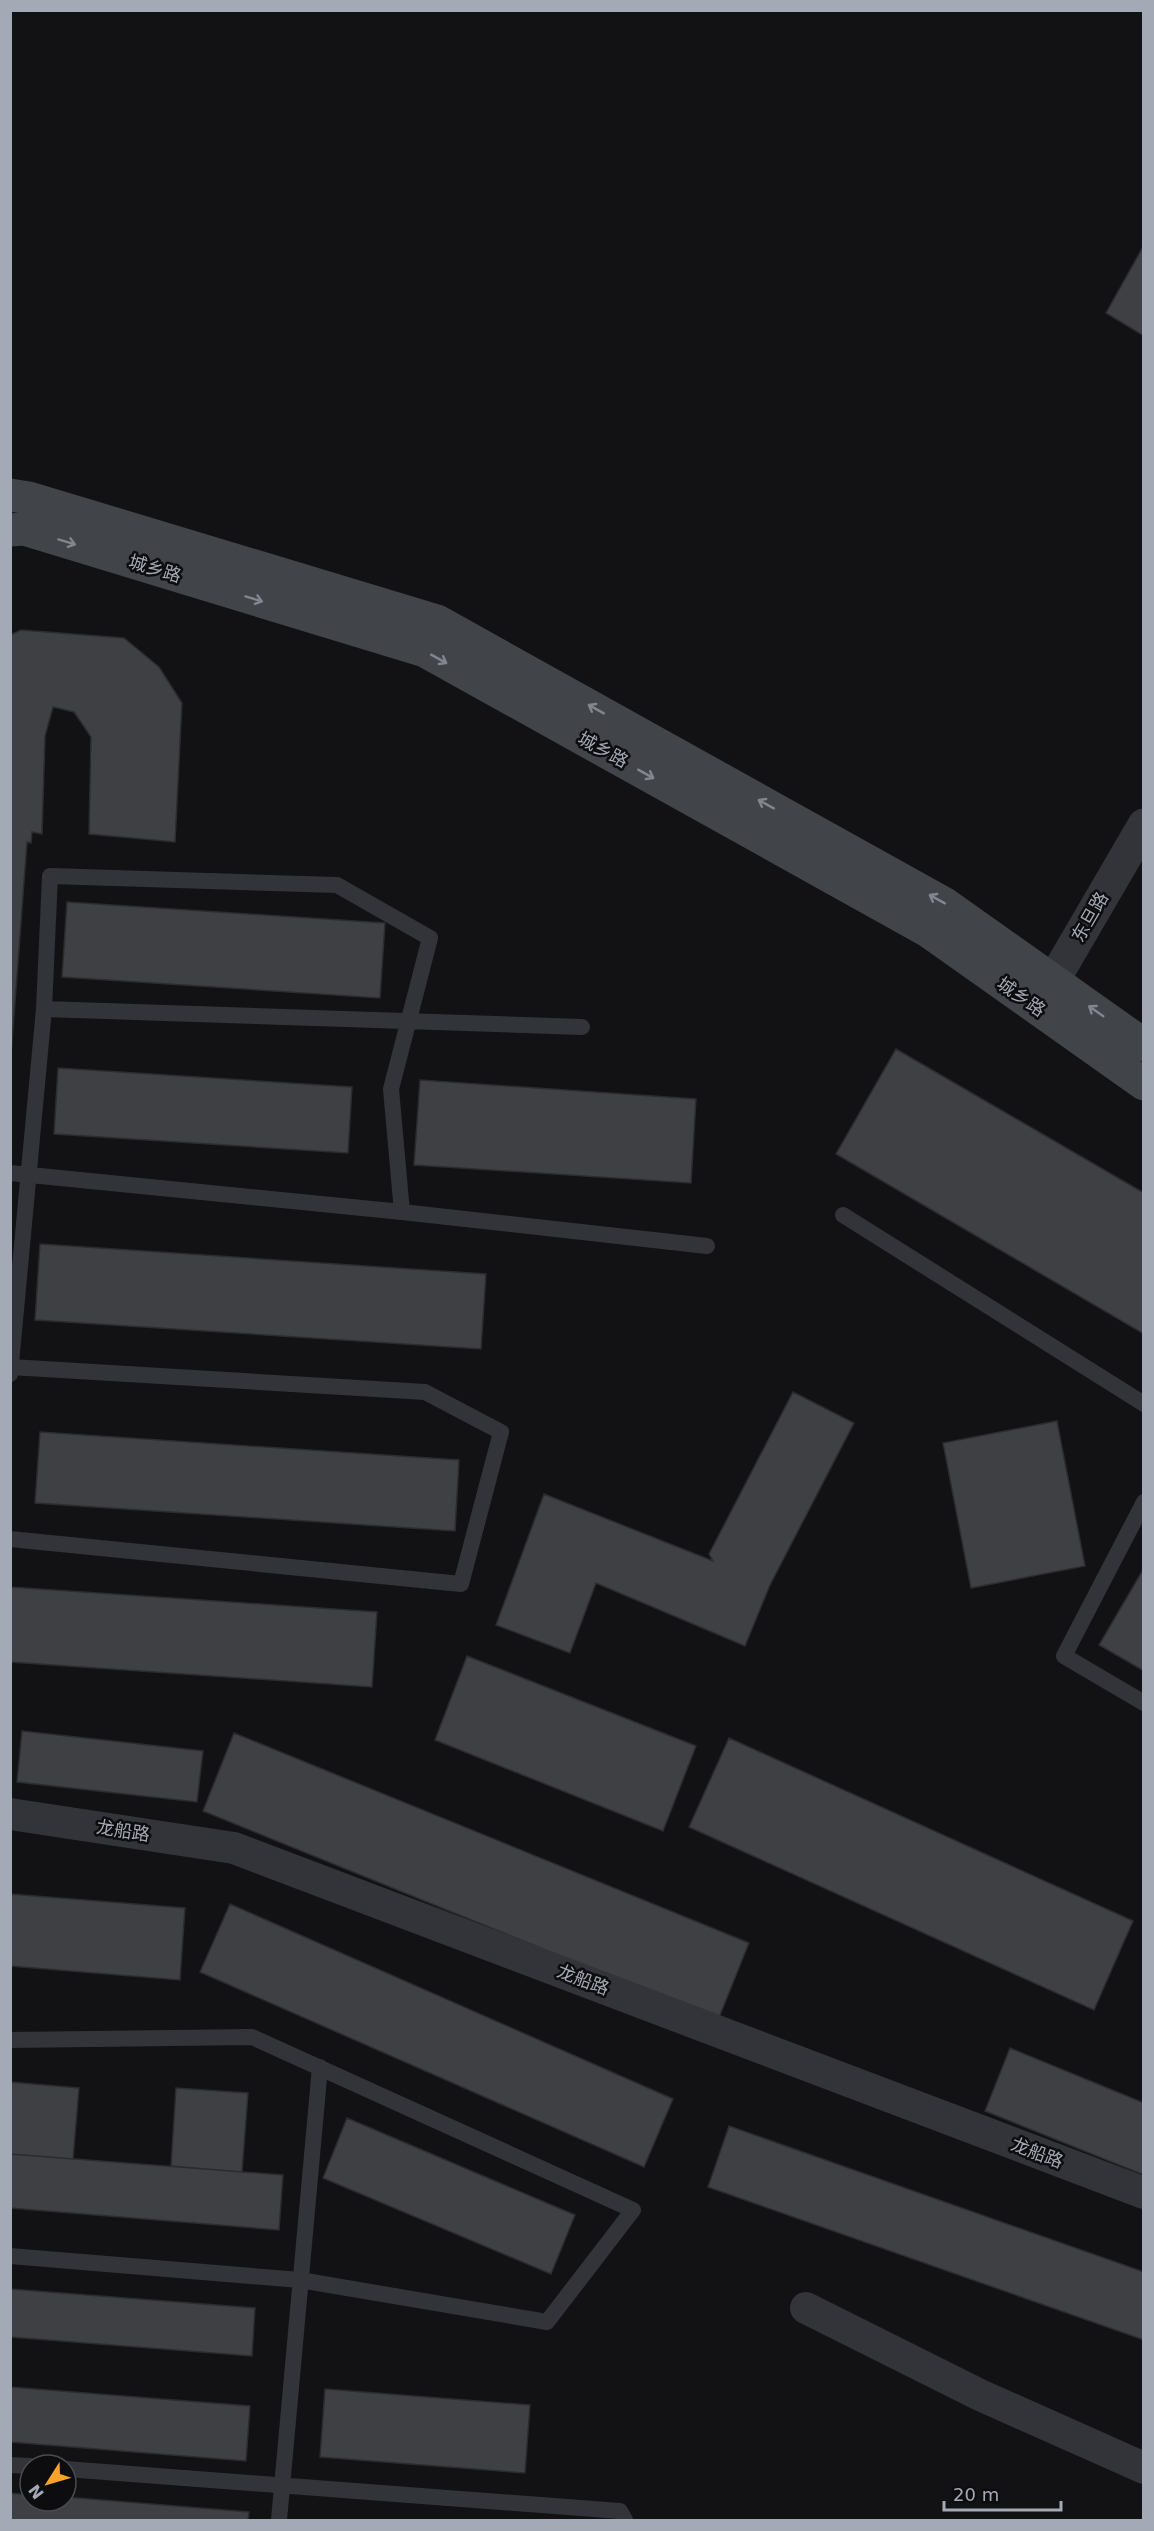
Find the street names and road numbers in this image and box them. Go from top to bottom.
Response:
street label: 城乡路 [126,551,184,586]
street label: 城乡路 [575,727,632,772]
street label: 东旦路 [1067,888,1112,945]
street label: 城乡路 [993,973,1049,1021]
street label: 龙船路 [95,1816,151,1845]
street label: 龙船路 [554,1960,612,1999]
street label: 龙船路 [1008,2133,1066,2172]

